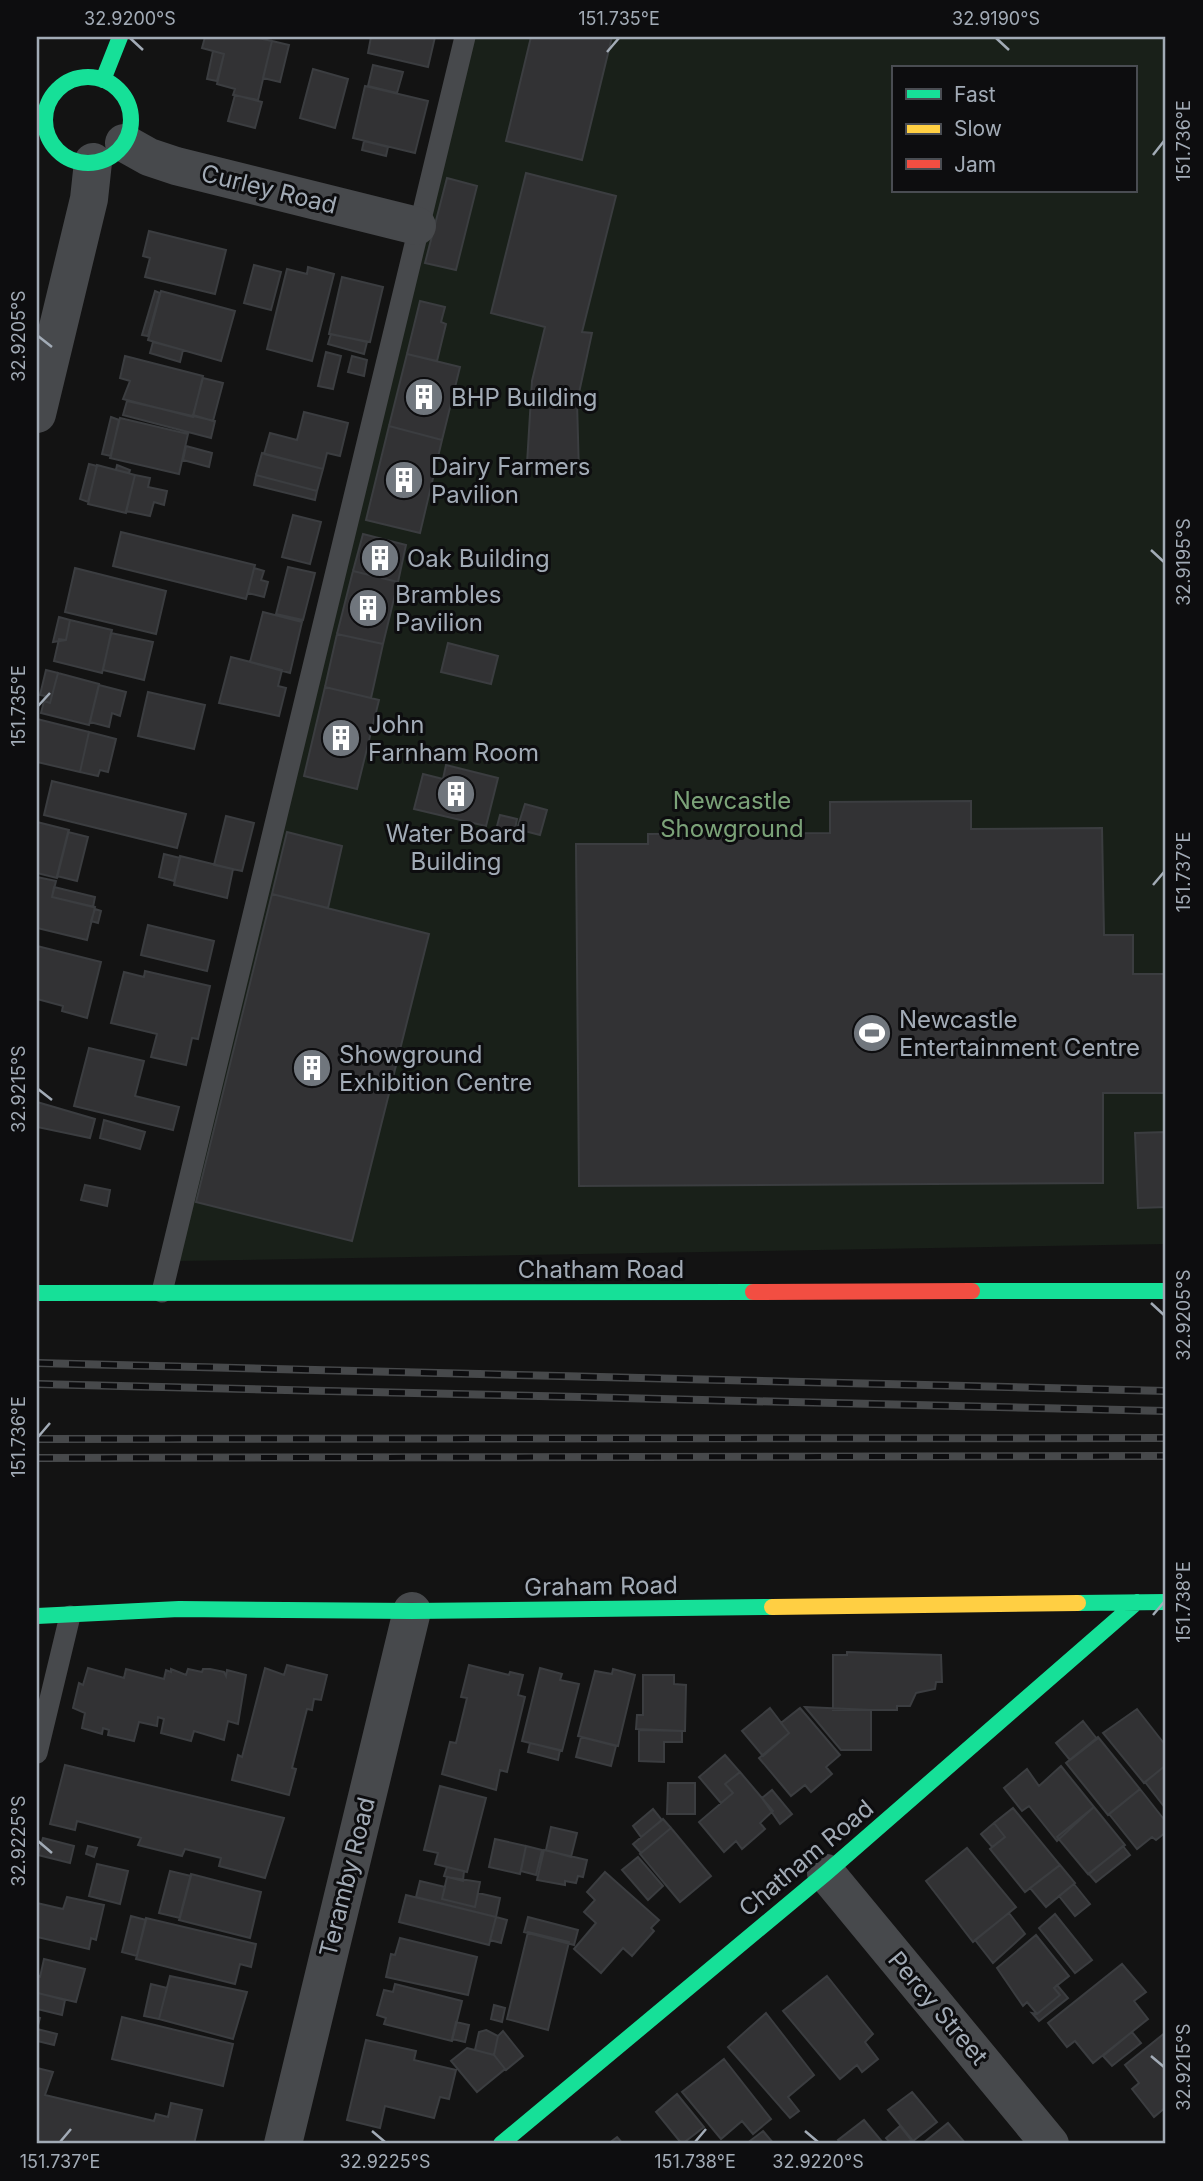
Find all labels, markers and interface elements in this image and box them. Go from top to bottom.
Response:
text: 32.9200°S [84,8,176,29]
text: 151.735°E [578,8,660,29]
text: 32.9190°S [952,8,1040,29]
legend [892,66,1136,192]
text: Fast [954,82,996,107]
text: 151.736°E [1173,100,1194,182]
text: Slow [954,116,1002,141]
text: Jam [954,152,996,177]
street label: Curley Road [198,158,340,220]
text: 32.9205°S [8,290,29,382]
building icon: BHP Building [403,376,445,418]
place label: BHP Building [451,383,598,412]
place label: Dairy Farmers Pavilion [431,452,590,509]
building icon: Dairy Farmers Pavilion [383,459,425,501]
text: 32.9195°S [1173,518,1194,606]
building icon: Oak Building [359,537,401,579]
place label: Oak Building [407,544,550,573]
place label: Brambles Pavilion [395,580,501,637]
building icon: Brambles Pavilion [347,587,389,629]
text: 151.735°E [8,665,29,747]
place label: John Farnham Room [368,710,539,767]
building icon: John Farnham Room [320,717,362,759]
building icon: Water Board Building [435,773,477,815]
park label: Newcastle Showground [660,786,804,843]
place label: Water Board Building [386,819,526,876]
text: 151.737°E [1173,832,1194,912]
place label: Newcastle Entertainment Centre [899,1005,1140,1062]
sports icon: Newcastle Entertainment Centre [851,1012,893,1054]
place label: Showground Exhibition Centre [339,1040,532,1097]
text: 32.9215°S [8,1045,29,1133]
building icon: Showground Exhibition Centre [291,1047,333,1089]
street label: Chatham Road [518,1255,684,1284]
text: 32.9205°S [1173,1269,1194,1361]
text: 151.736°E [8,1396,29,1478]
text: 151.738°E [1173,1561,1194,1643]
street label: Graham Road [524,1570,678,1602]
street label: Chatham Road [733,1793,879,1923]
street label: Teramby Road [313,1794,381,1960]
text: 32.9225°S [8,1796,29,1886]
street label: Percy Street [882,1945,994,2071]
text: 32.9215°S [1173,2023,1194,2111]
text: 151.737°E [20,2151,100,2172]
text: 32.9225°S [340,2151,430,2172]
text: 151.738°E [654,2151,736,2172]
text: 32.9220°S [772,2151,864,2172]

